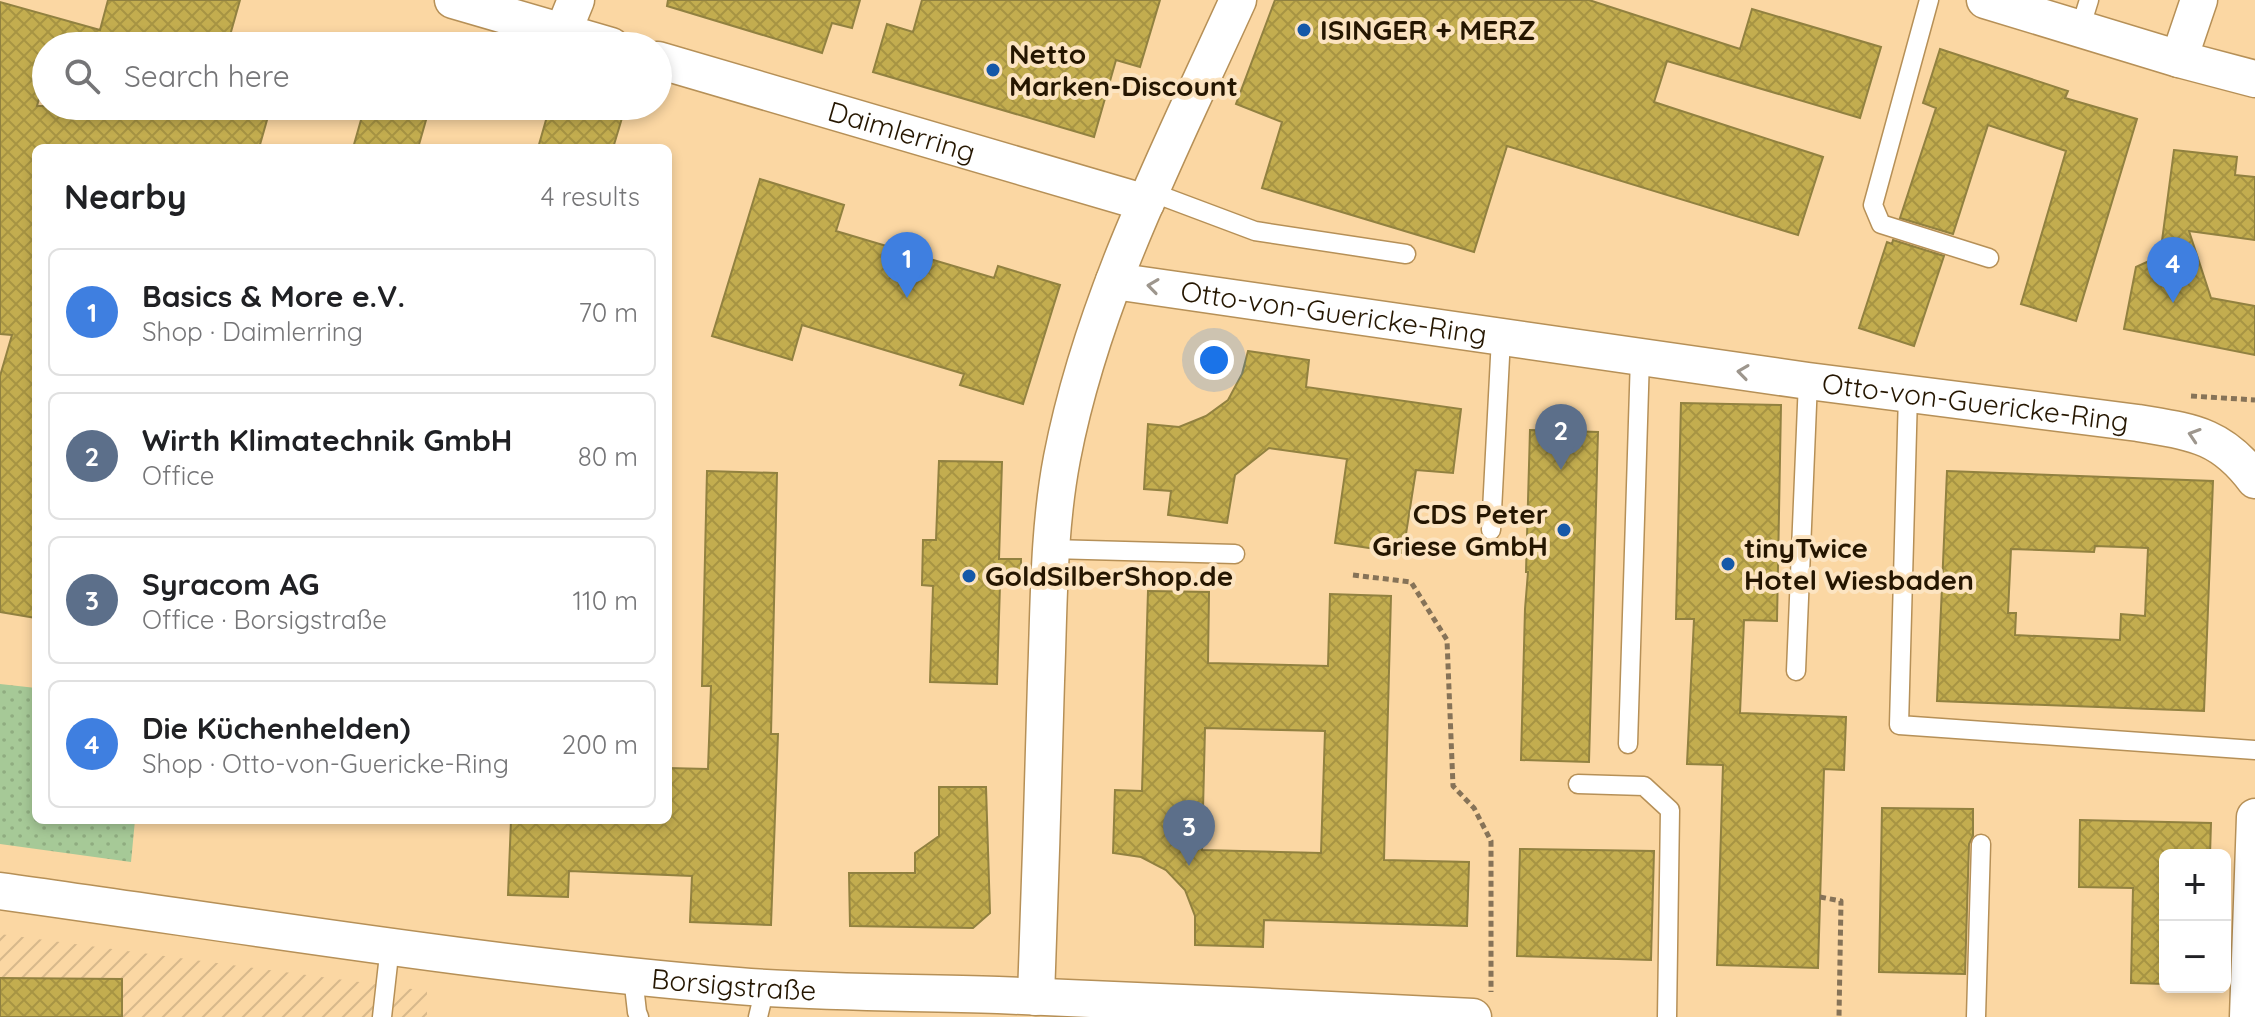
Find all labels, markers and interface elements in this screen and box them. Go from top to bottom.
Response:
place label: ISINGER + MERZ [1320,12,1536,47]
marker: ISINGER + MERZ [1295,21,1313,39]
search box [32,32,672,120]
place label: Netto Marken-Discount [1009,36,1238,103]
icon: search [60,54,104,98]
text: Search here [124,57,290,95]
marker: Netto Marken-Discount [984,61,1002,79]
street label: Daimlerring [824,93,980,169]
text: Nearby [64,175,187,218]
text: 4 results [541,180,640,213]
pin: 1 [881,232,933,298]
pin: 4 [2147,237,2199,303]
street label: Otto-von-Guericke-Ring [1178,273,1489,352]
text: Basics & More e.V. [142,277,405,315]
one-way arrow [1146,278,1160,295]
text: 1 [87,296,97,329]
text: 70 m [578,296,638,329]
text: Shop · Daimlerring [142,315,363,348]
your location [1194,340,1234,380]
one-way arrow [1736,364,1750,381]
street label: Otto-von-Guericke-Ring [1820,365,2131,439]
pin: 2 [1535,404,1587,470]
text: Wirth Klimatechnik GmbH [142,421,512,459]
one-way arrow [2188,428,2202,444]
text: 2 [85,440,99,473]
text: 80 m [578,440,638,473]
text: Office [142,459,214,492]
place label: CDS Peter Griese GmbH [1372,496,1548,563]
marker: CDS Peter Griese GmbH [1555,521,1573,539]
place label: tinyTwice Hotel Wiesbaden [1744,530,1974,597]
marker: tinyTwice Hotel Wiesbaden [1719,555,1737,573]
place label: GoldSilberShop.de [985,558,1233,593]
text: Syracom AG [142,565,319,603]
marker: GoldSilberShop.de [960,567,978,585]
text: 3 [85,584,99,617]
text: 110 m [572,584,638,617]
text: Office · Borsigstraße [142,603,387,636]
text: Die Küchenhelden) [142,709,411,747]
text: 4 [84,728,100,761]
text: 200 m [562,728,638,761]
text: Shop · Otto-von-Guericke-Ring [142,747,509,780]
pin: 3 [1163,800,1215,866]
map controls [2159,849,2231,993]
button: + [2159,849,2231,921]
button: − [2159,921,2231,993]
street label: Borsigstraße [650,960,817,1007]

